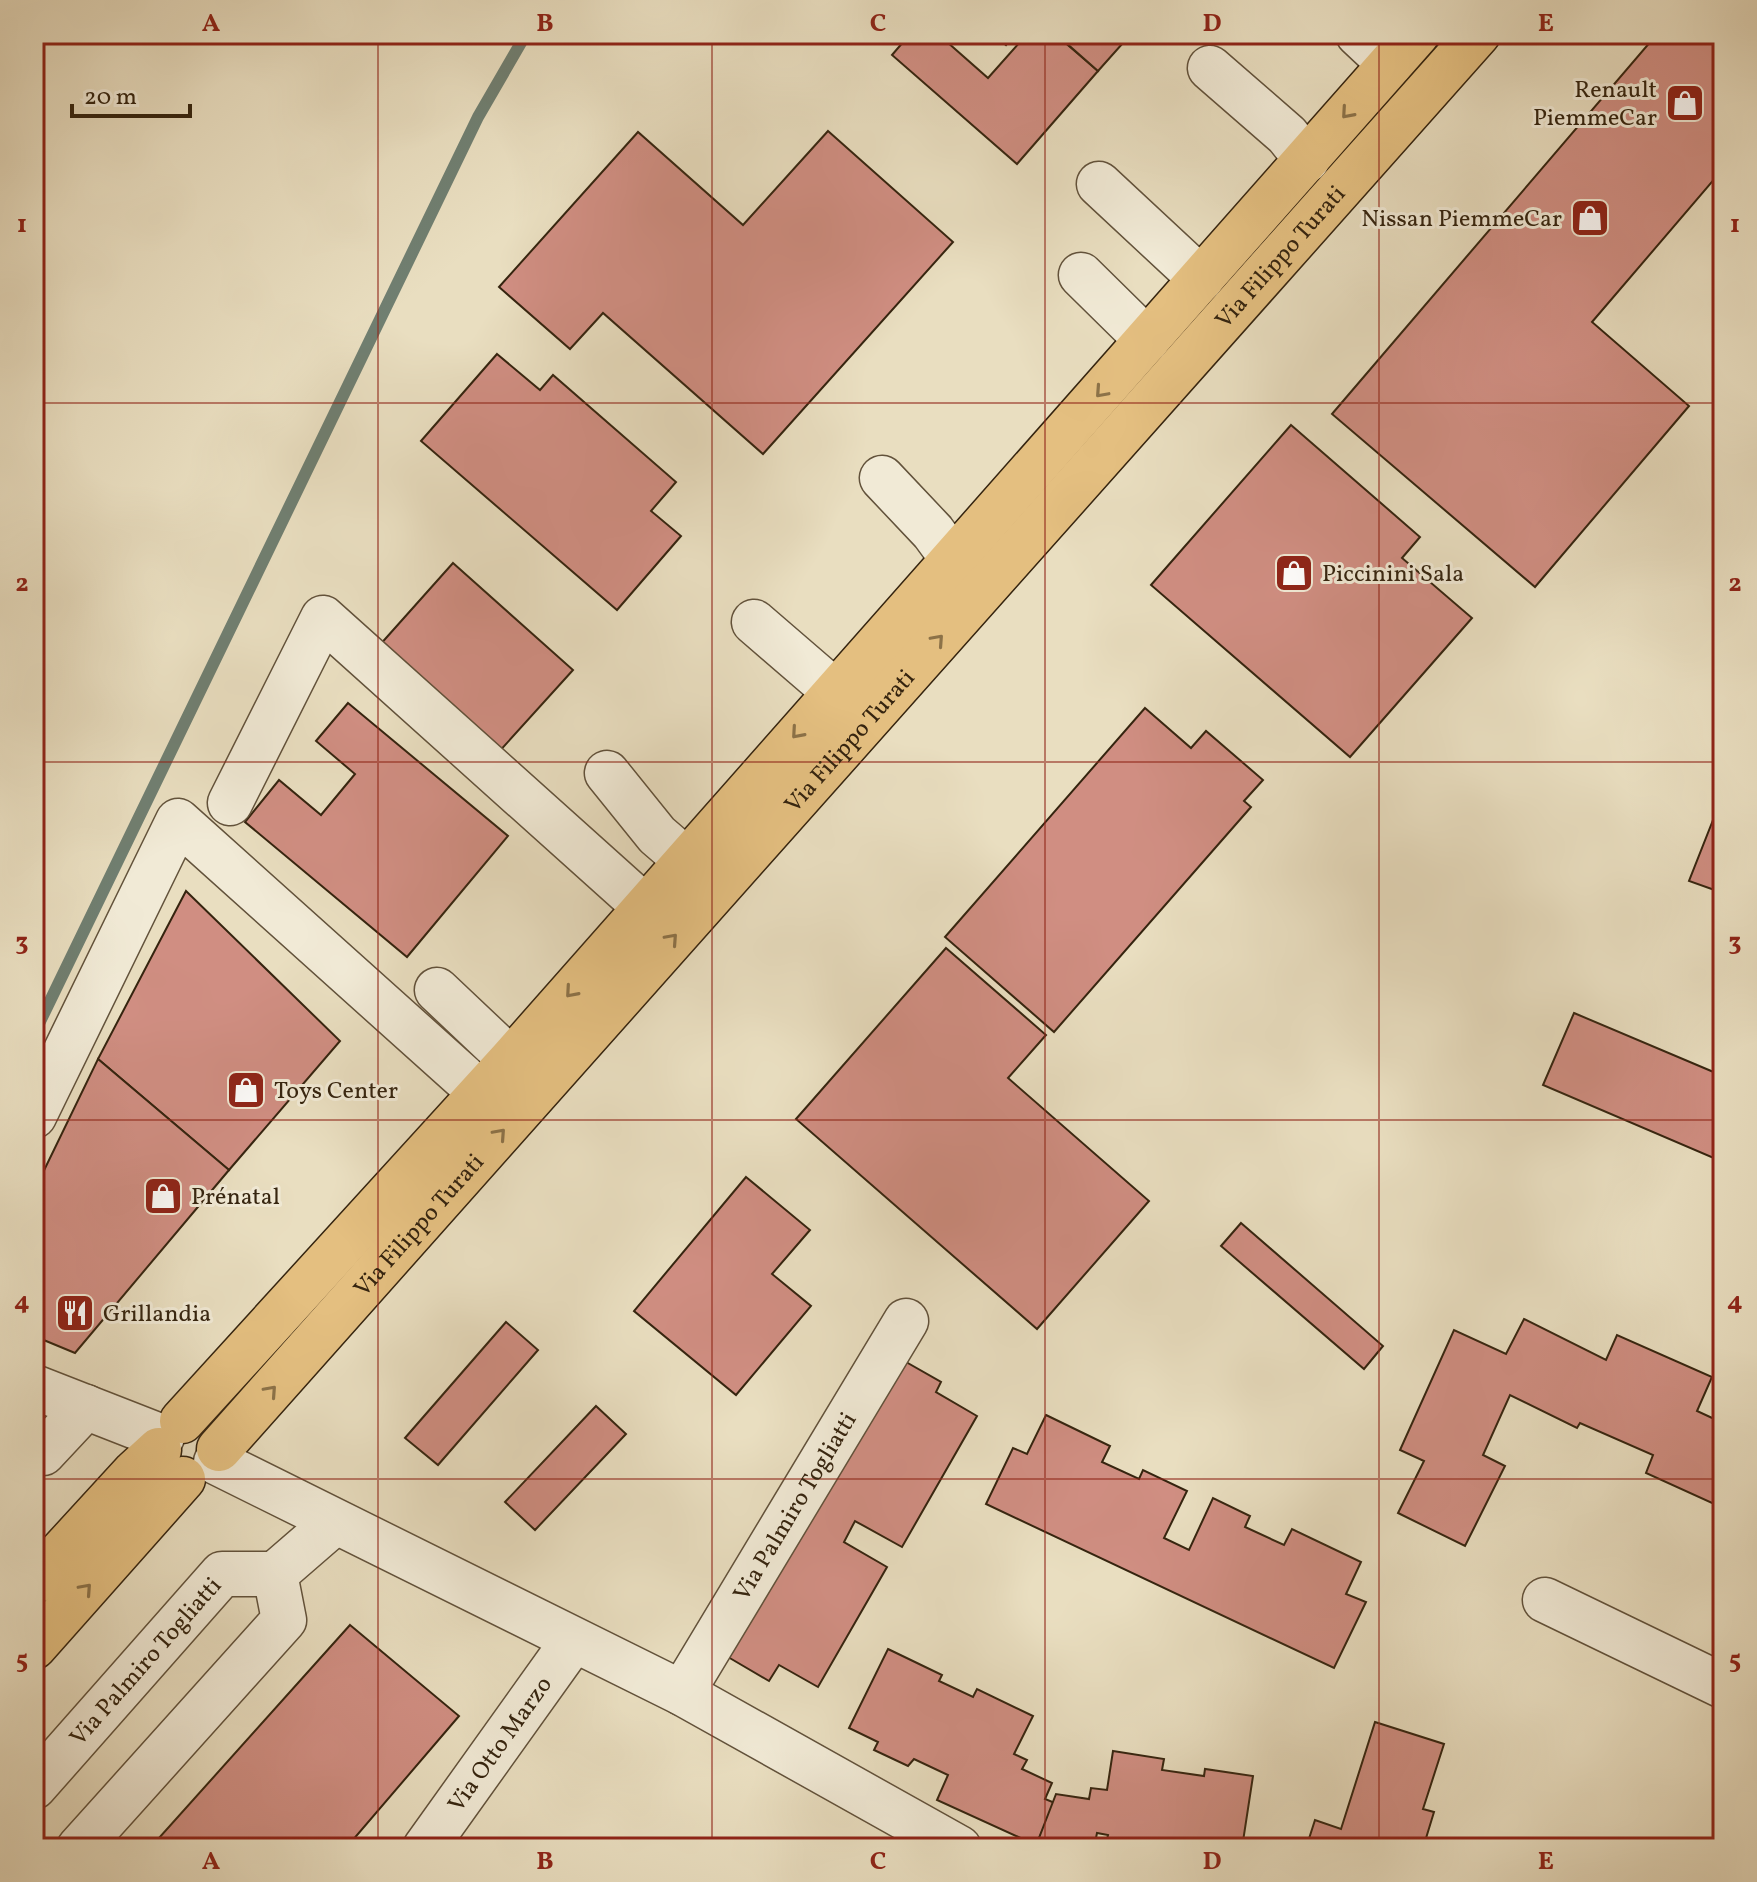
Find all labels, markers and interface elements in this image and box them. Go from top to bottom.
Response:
text: A [202,6,221,42]
text: B [536,6,554,42]
text: C [870,6,886,42]
text: D [1202,6,1222,42]
text: E [1538,6,1554,42]
scale bar [72,68,190,118]
place label: Renault PiemmeCar [1533,74,1657,136]
text: 20 m [84,81,137,115]
shop icon: Renault PiemmeCar [1664,82,1706,124]
one-way arrow [1342,104,1357,119]
street label: Via Filippo Turati [1208,179,1355,337]
shop icon: Nissan PiemmeCar [1569,197,1611,239]
place label: Nissan PiemmeCar [1361,203,1562,237]
text: 1 [17,207,27,243]
text: 1 [1730,207,1740,243]
one-way arrow [1096,383,1110,398]
shop icon: Piccinini Sala [1273,552,1315,594]
place label: Piccinini Sala [1322,558,1464,592]
text: 2 [15,566,29,602]
text: 2 [1728,566,1742,602]
one-way arrow [929,635,943,650]
street label: Via Filippo Turati [778,663,924,821]
one-way arrow [793,723,807,738]
text: 3 [15,925,29,961]
text: 3 [1728,925,1742,961]
one-way arrow [663,934,677,949]
one-way arrow [566,982,581,997]
shop icon: Toys Center [225,1069,267,1111]
place label: Toys Center [274,1075,398,1109]
one-way arrow [490,1128,504,1143]
street label: Via Filippo Turati [347,1147,493,1305]
shop icon: Prénatal [142,1175,184,1217]
place label: Prénatal [191,1181,280,1215]
text: 4 [14,1284,30,1320]
text: 4 [1727,1284,1743,1320]
restaurant icon: Grillandia [54,1292,96,1334]
place label: Grillandia [103,1298,211,1332]
one-way arrow [261,1385,276,1400]
street label: Via Palmiro Togliatti [726,1406,866,1608]
street label: Via Palmiro Togliatti [63,1570,231,1754]
one-way arrow [76,1584,90,1599]
text: 5 [16,1643,28,1679]
text: 5 [1729,1643,1741,1679]
street label: Via Otto Marzo [441,1670,561,1820]
text: A [202,1844,221,1880]
text: B [536,1844,554,1880]
text: C [870,1844,886,1880]
text: D [1202,1844,1222,1880]
text: E [1538,1844,1554,1880]

